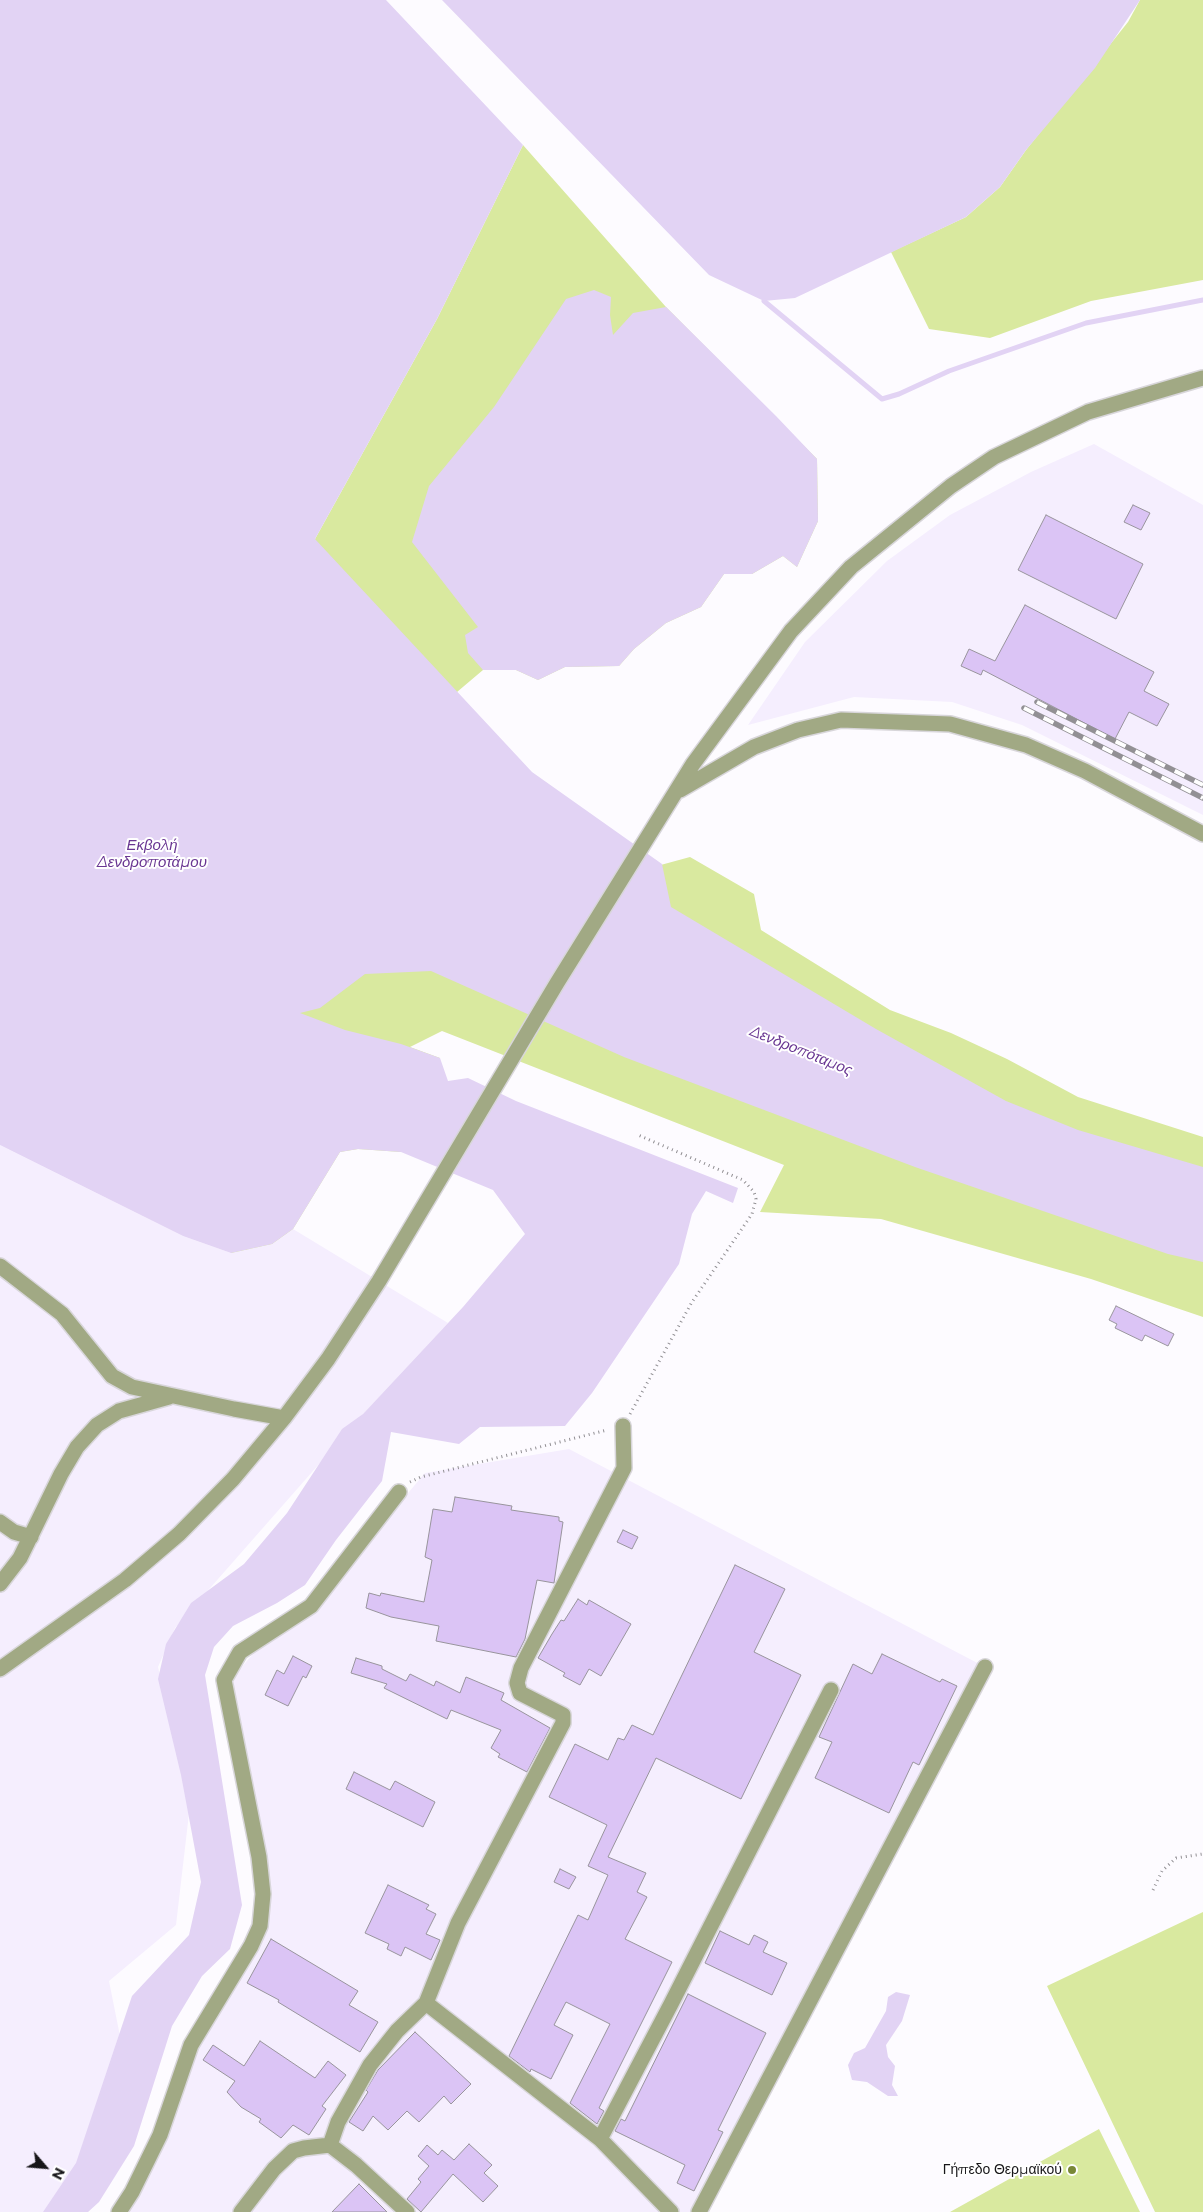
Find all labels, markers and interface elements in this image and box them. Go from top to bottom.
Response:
water label: Εκβολή Δενδροποτάμου [97,837,207,872]
water label: Δενδροπόταμος [747,1022,855,1080]
north arrow [20,2142,70,2192]
place label: Γήπεδο Θερμαϊκού [943,2162,1062,2178]
marker: Γήπεδο Θερμαϊκού [1066,2164,1078,2176]
text: N [48,2165,69,2183]

